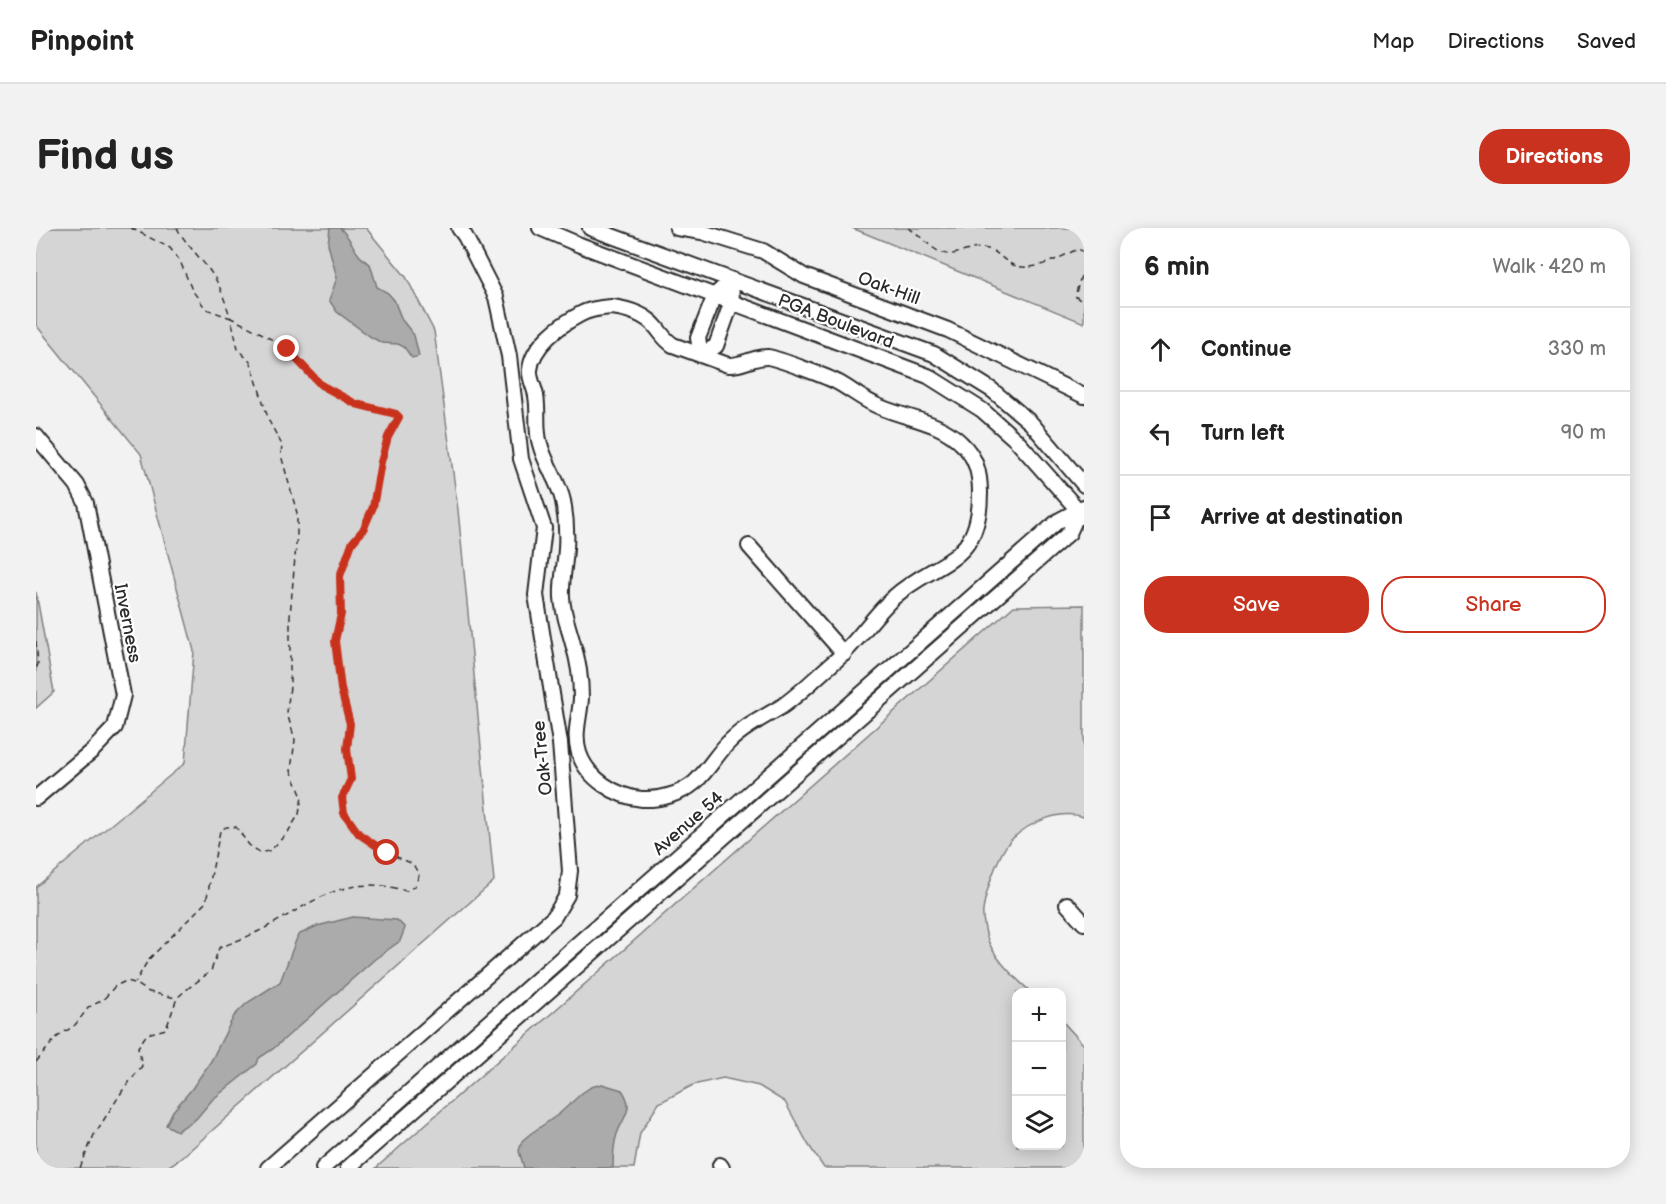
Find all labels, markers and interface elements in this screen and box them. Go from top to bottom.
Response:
text: Pinpoint [30,25,134,58]
text: Map [1372,29,1415,54]
text: Directions [1448,29,1544,54]
text: Saved [1577,29,1636,54]
button: Directions [1479,129,1630,184]
text: Find us [36,131,174,182]
text: 6 min [1144,252,1210,283]
text: Walk · 420 m [1493,255,1606,279]
street label: Oak-Hill [855,268,923,309]
street label: PGA Boulevard [775,290,897,353]
icon: ahead [1144,333,1177,366]
route end [273,335,299,361]
text: Continue [1201,336,1291,363]
text: 330 m [1548,337,1606,361]
icon: left [1144,417,1177,450]
text: Turn left [1201,420,1285,447]
text: 90 m [1561,421,1606,445]
icon: arrive [1144,501,1177,534]
text: Arrive at destination [1201,504,1403,531]
button: Save [1144,576,1369,633]
button: Share [1381,576,1606,633]
street label: Inverness [110,582,145,664]
street label: Oak-Tree [528,719,557,796]
street label: Avenue 54 [649,787,728,860]
route start [373,839,399,865]
map controls [1012,988,1066,1150]
button: + [1012,988,1066,1042]
button: − [1012,1042,1066,1096]
button: layers [1012,1096,1066,1150]

